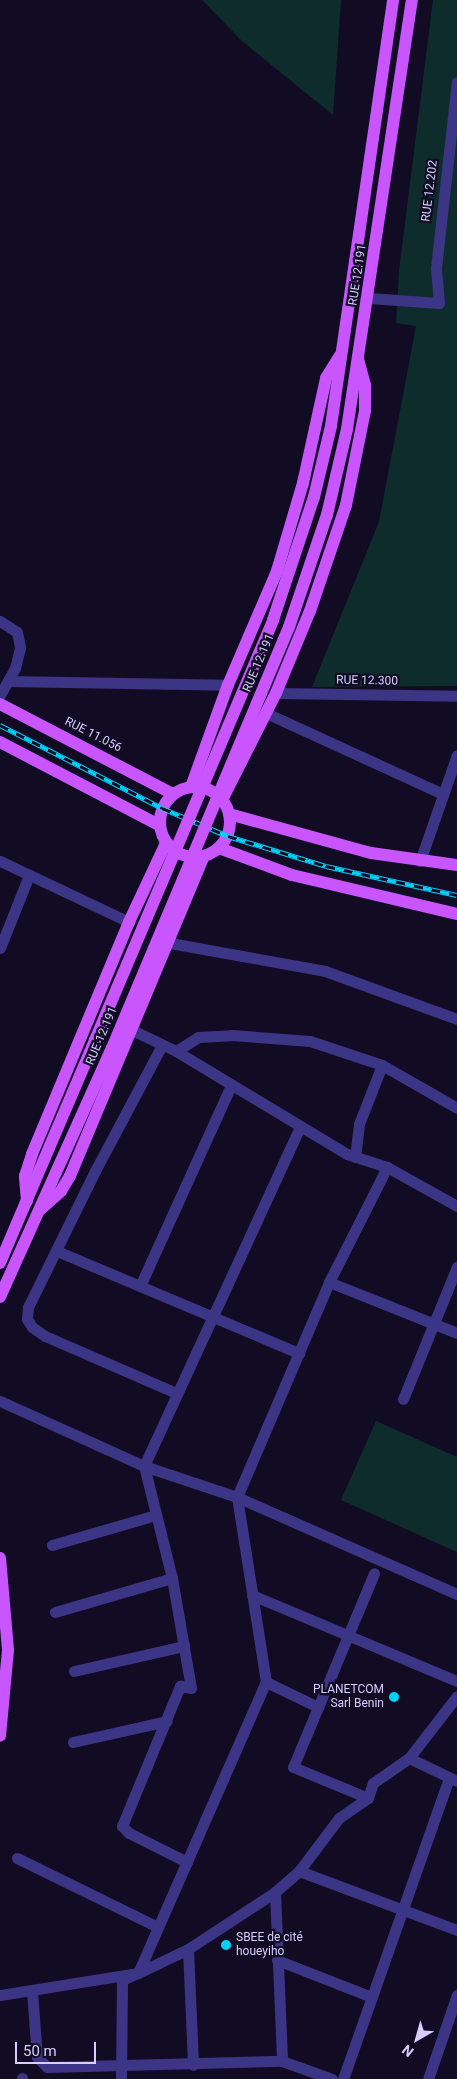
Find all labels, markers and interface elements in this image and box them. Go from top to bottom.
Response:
street label: RUE 12.202 [419,159,441,223]
street label: RUE 12.191 [346,243,370,307]
street label: RUE 12.191 [240,632,278,694]
street label: RUE 12.300 [336,673,398,689]
street label: RUE 11.056 [62,715,124,755]
street label: RUE 12.191 [83,1005,121,1067]
place label: PLANETCOM Sarl Benin [313,1683,384,1711]
marker: PLANETCOM Sarl Benin [388,1691,400,1703]
place label: SBEE de cité houeyiho [236,1931,303,1959]
marker: SBEE de cité houeyiho [220,1939,232,1951]
north arrow [392,2014,442,2064]
scale bar [18,2032,99,2064]
text: N [399,2041,417,2060]
text: 50 m [23,2042,57,2060]

